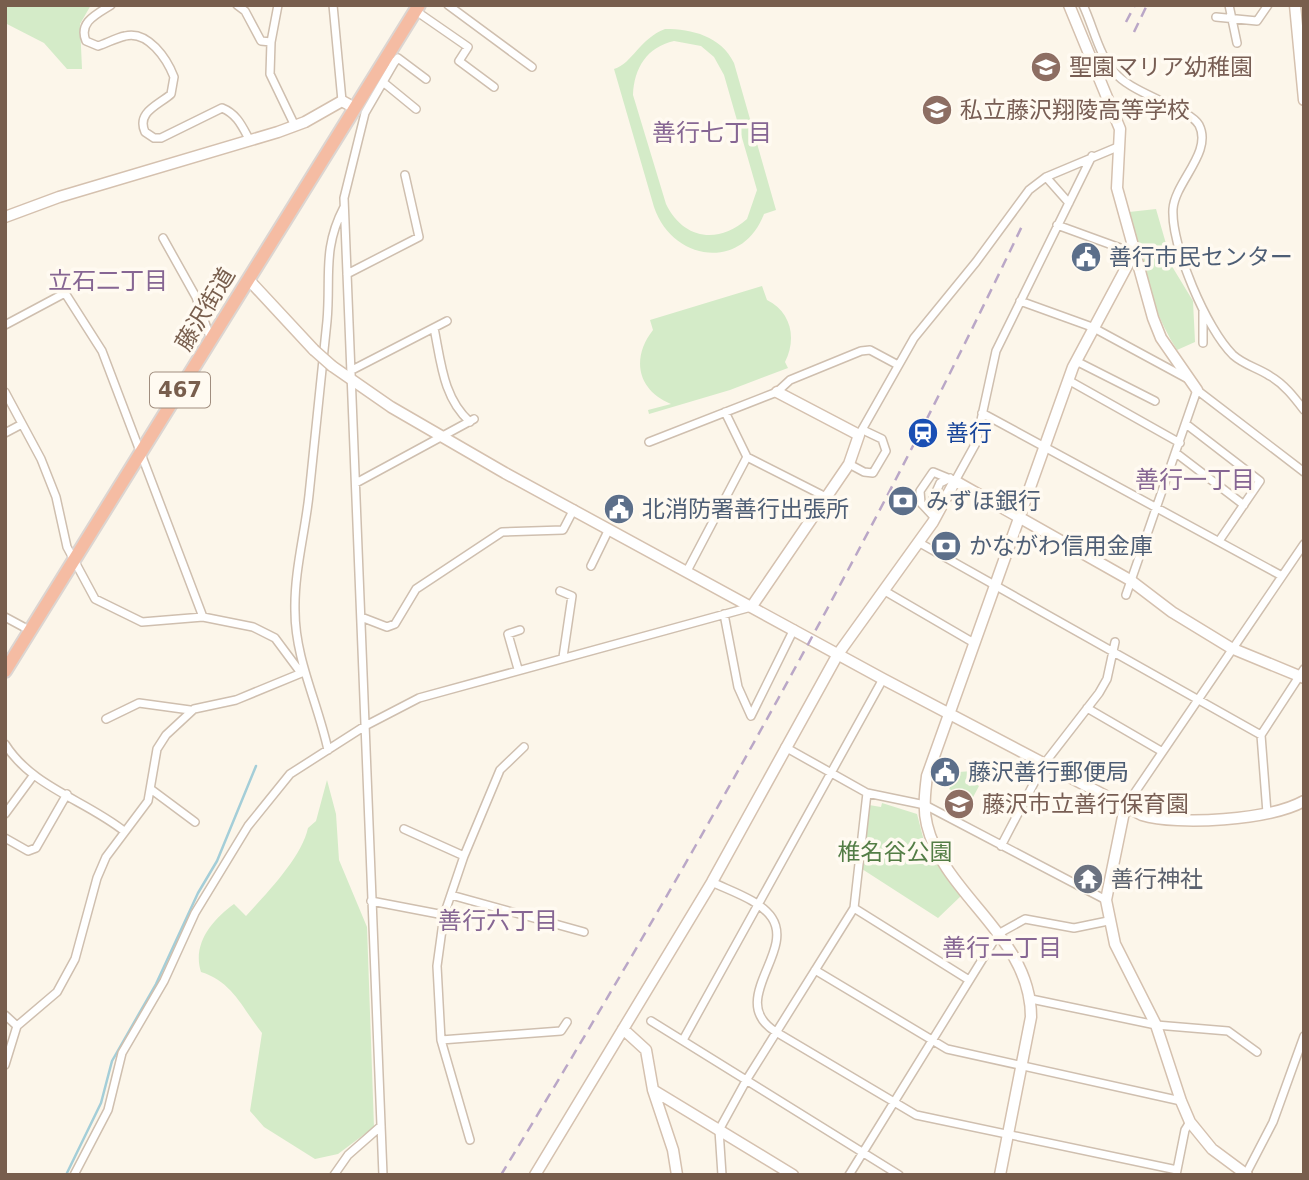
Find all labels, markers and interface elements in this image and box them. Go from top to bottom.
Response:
school or university icon: 聖園マリア幼稚園 [1029,50,1063,84]
place label: 聖園マリア幼稚園 [1069,54,1253,80]
school or university icon: 私立藤沢翔陵高等学校 [920,93,954,127]
place label: 私立藤沢翔陵高等学校 [960,97,1190,123]
district label: 善行七丁目 [652,119,772,147]
public building icon: 善行市民センター [1069,240,1103,274]
place label: 善行市民センター [1109,244,1293,270]
street label: 藤沢街道 [170,263,240,355]
district label: 立石二丁目 [48,267,168,295]
road number: 467 [150,372,210,408]
station icon: 善行 [906,416,940,450]
place label: 善行 [946,420,992,446]
district label: 善行一丁目 [1135,466,1255,494]
bank icon: みずほ銀行 [886,484,920,518]
place label: みずほ銀行 [926,488,1041,514]
public building icon: 北消防署善行出張所 [602,492,636,526]
place label: 北消防署善行出張所 [642,496,849,522]
bank icon: かながわ信用金庫 [929,529,963,563]
place label: かながわ信用金庫 [969,533,1153,559]
public building icon: 藤沢善行郵便局 [928,755,962,789]
place label: 藤沢善行郵便局 [968,759,1129,785]
school or university icon: 藤沢市立善行保育園 [942,787,976,821]
place label: 藤沢市立善行保育園 [982,791,1189,817]
park label: 椎名谷公園 [838,839,953,865]
temple icon: 善行神社 [1071,862,1105,896]
place label: 善行神社 [1111,866,1203,892]
district label: 善行六丁目 [438,907,558,935]
district label: 善行二丁目 [942,934,1062,962]

